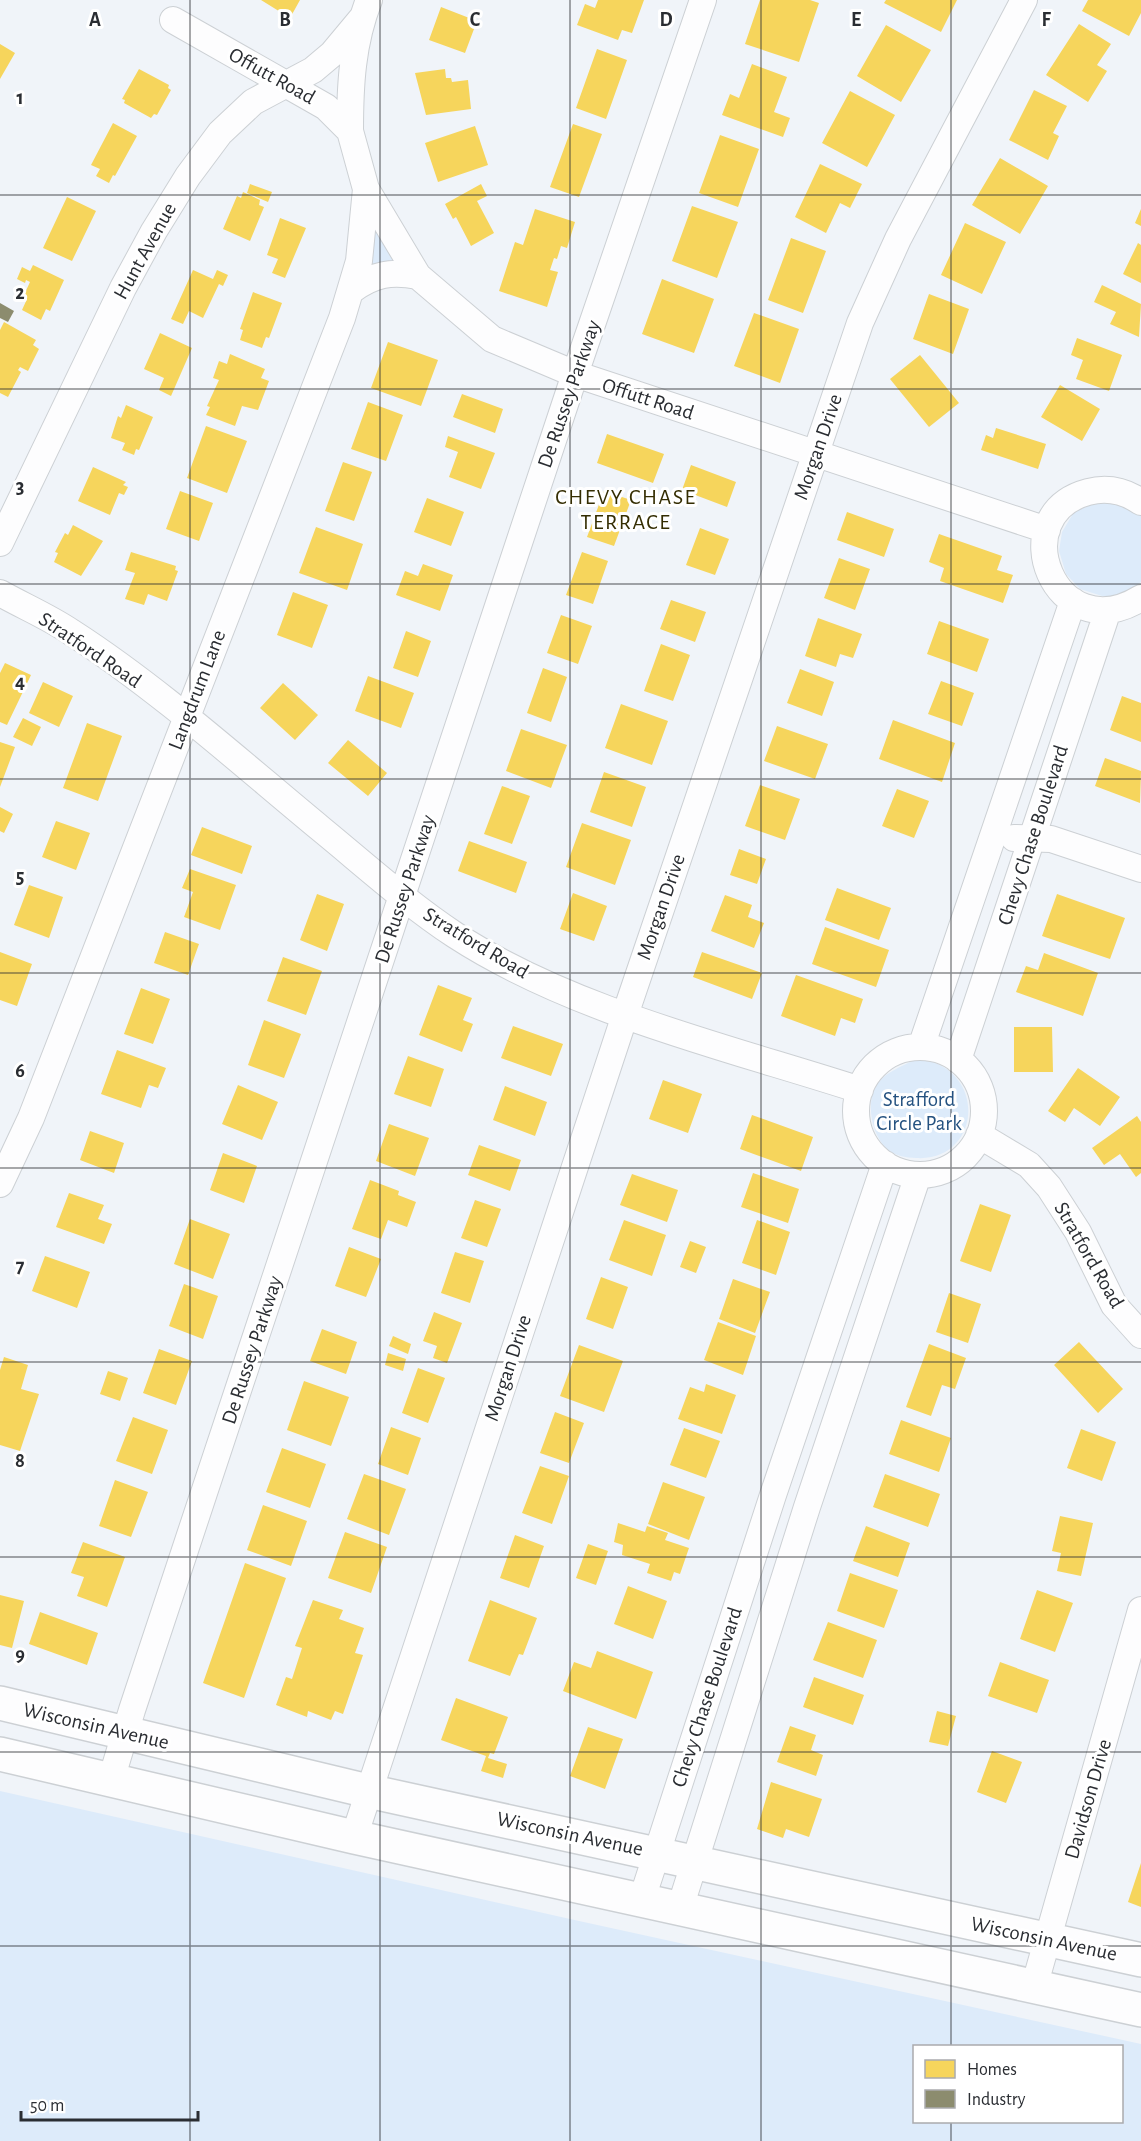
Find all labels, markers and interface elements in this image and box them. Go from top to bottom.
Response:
text: A [89,10,101,30]
text: B [279,10,291,30]
text: C [470,10,481,30]
text: D [659,10,673,30]
text: E [851,10,861,30]
text: F [1041,10,1051,30]
street label: Offutt Road [225,44,319,108]
text: 1 [16,88,24,108]
street label: Hunt Avenue [110,199,180,303]
text: 2 [15,283,25,303]
street label: De Russey Parkway [534,317,604,471]
street label: Offutt Road [599,374,697,424]
street label: Morgan Drive [790,391,846,503]
text: 3 [16,477,24,497]
district label: CHEVY CHASE TERRACE [555,486,697,533]
street label: Stratford Road [35,608,145,692]
street label: Langdrum Lane [165,627,229,753]
text: 4 [15,672,25,692]
street label: Chevy Chase Boulevard [994,742,1072,928]
street label: De Russey Parkway [371,812,439,966]
street label: Morgan Drive [633,851,689,963]
text: 5 [16,867,24,887]
street label: Stratford Road [420,903,532,983]
text: 6 [15,1061,25,1081]
park label: Strafford Circle Park [876,1089,962,1134]
street label: Stratford Road [1050,1198,1128,1312]
text: 7 [16,1256,25,1276]
street label: De Russey Parkway [218,1273,286,1427]
street label: Morgan Drive [481,1312,535,1424]
text: 8 [15,1451,25,1471]
street label: Chevy Chase Boulevard [668,1604,746,1790]
text: 9 [15,1645,25,1665]
street label: Wisconsin Avenue [21,1699,171,1753]
street label: Davidson Drive [1061,1737,1115,1861]
street label: Wisconsin Avenue [495,1808,645,1860]
street label: Wisconsin Avenue [969,1913,1119,1965]
legend [913,2045,1123,2123]
text: Homes [967,2061,1017,2079]
scale bar [21,2084,198,2122]
text: Industry [967,2091,1026,2109]
text: 50 m [30,2097,64,2115]

